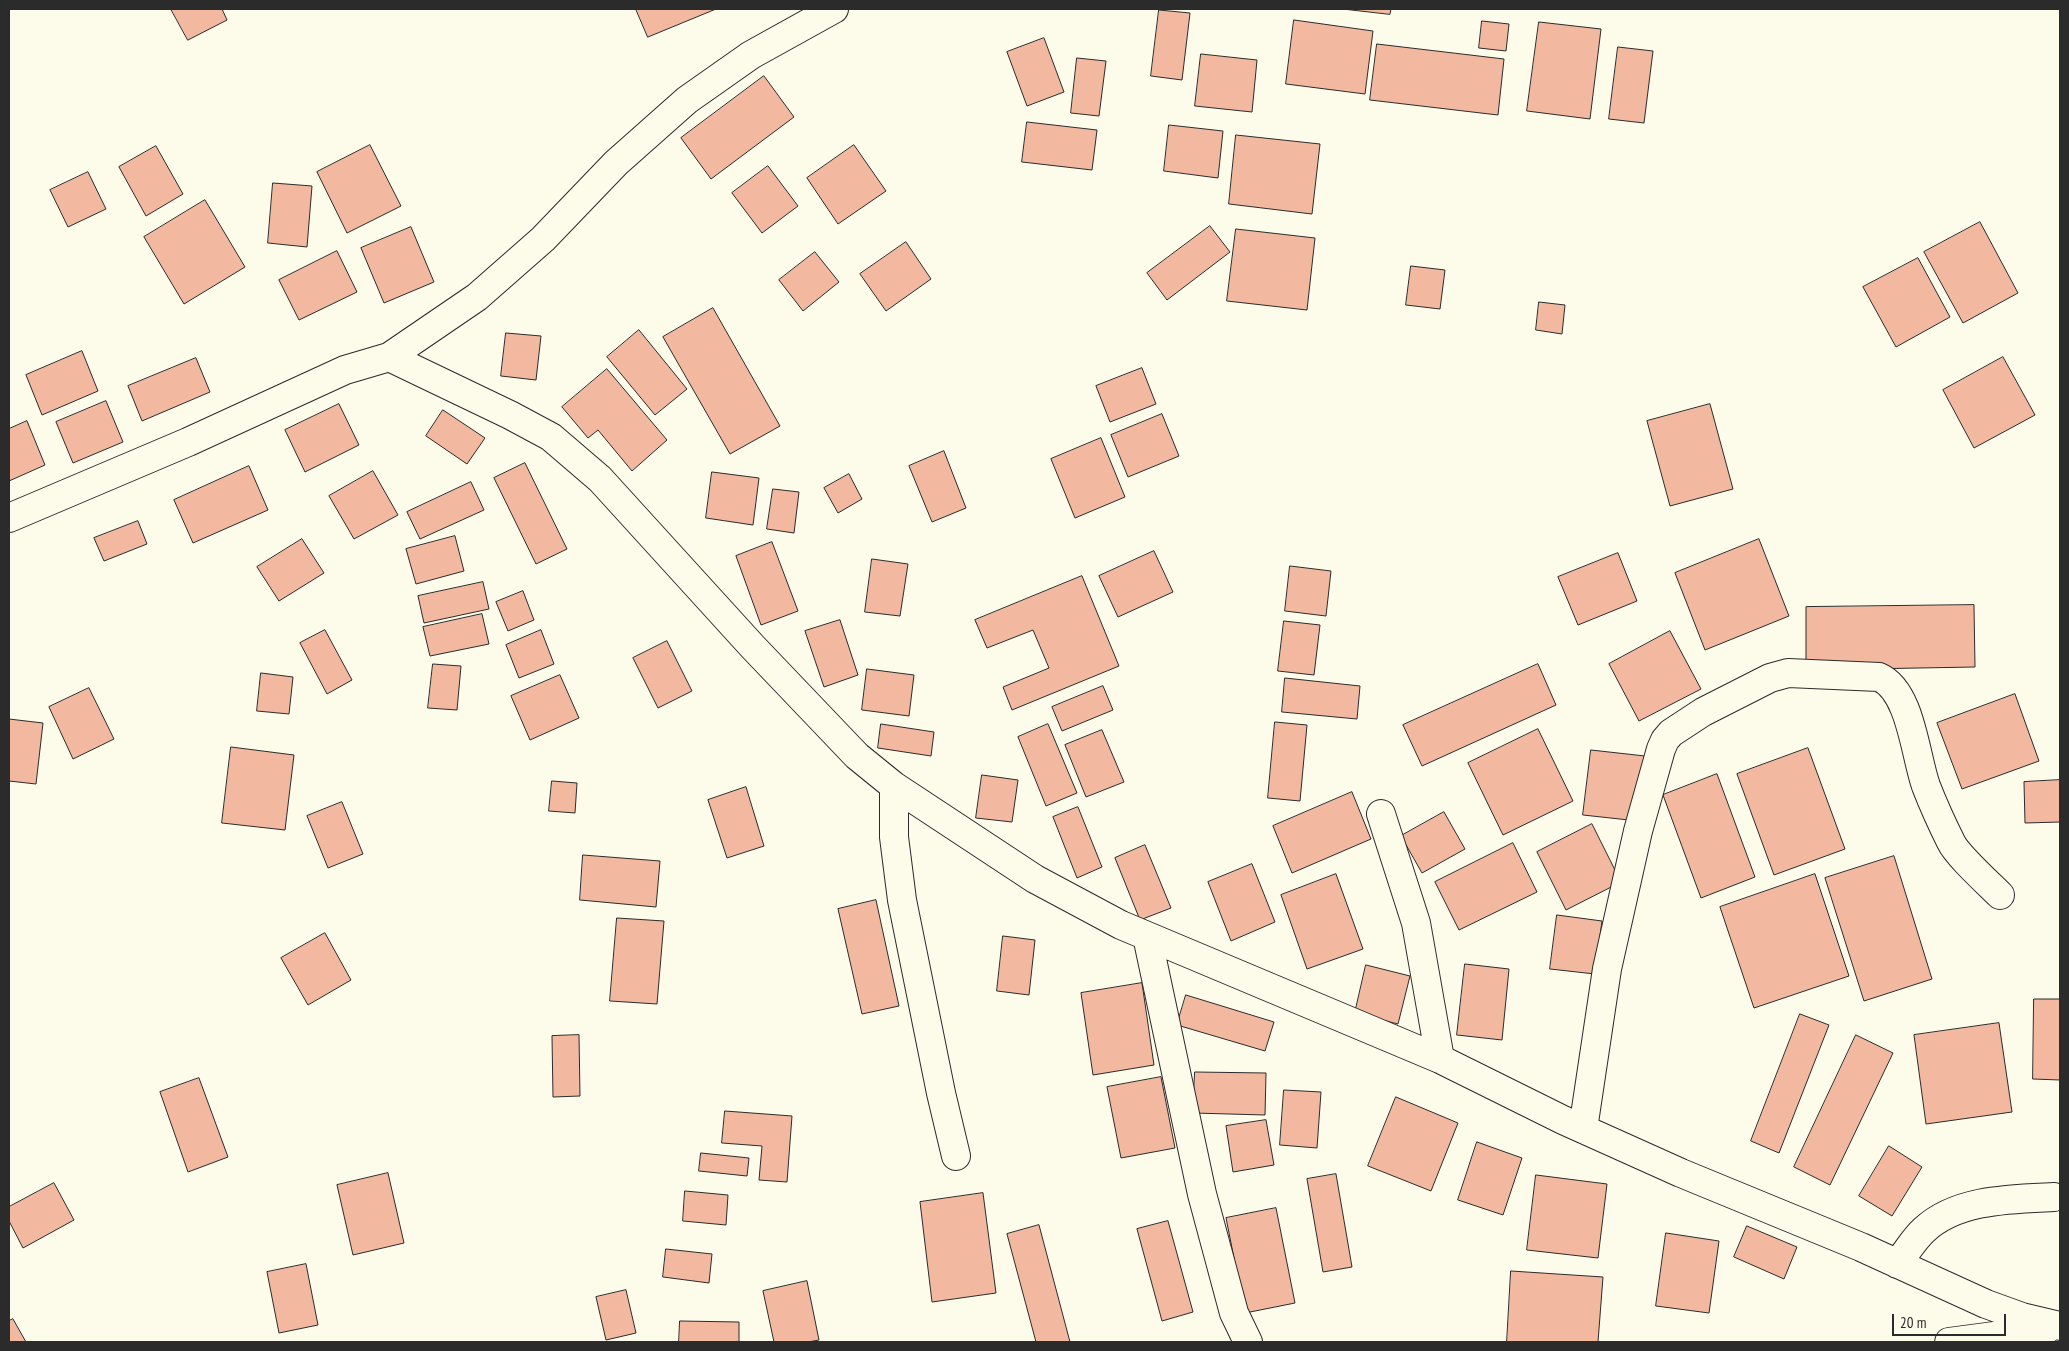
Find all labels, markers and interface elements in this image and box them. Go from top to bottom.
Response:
scale bar [1894,1304,2008,1336]
text: 20 m [1900,1313,1926,1332]

